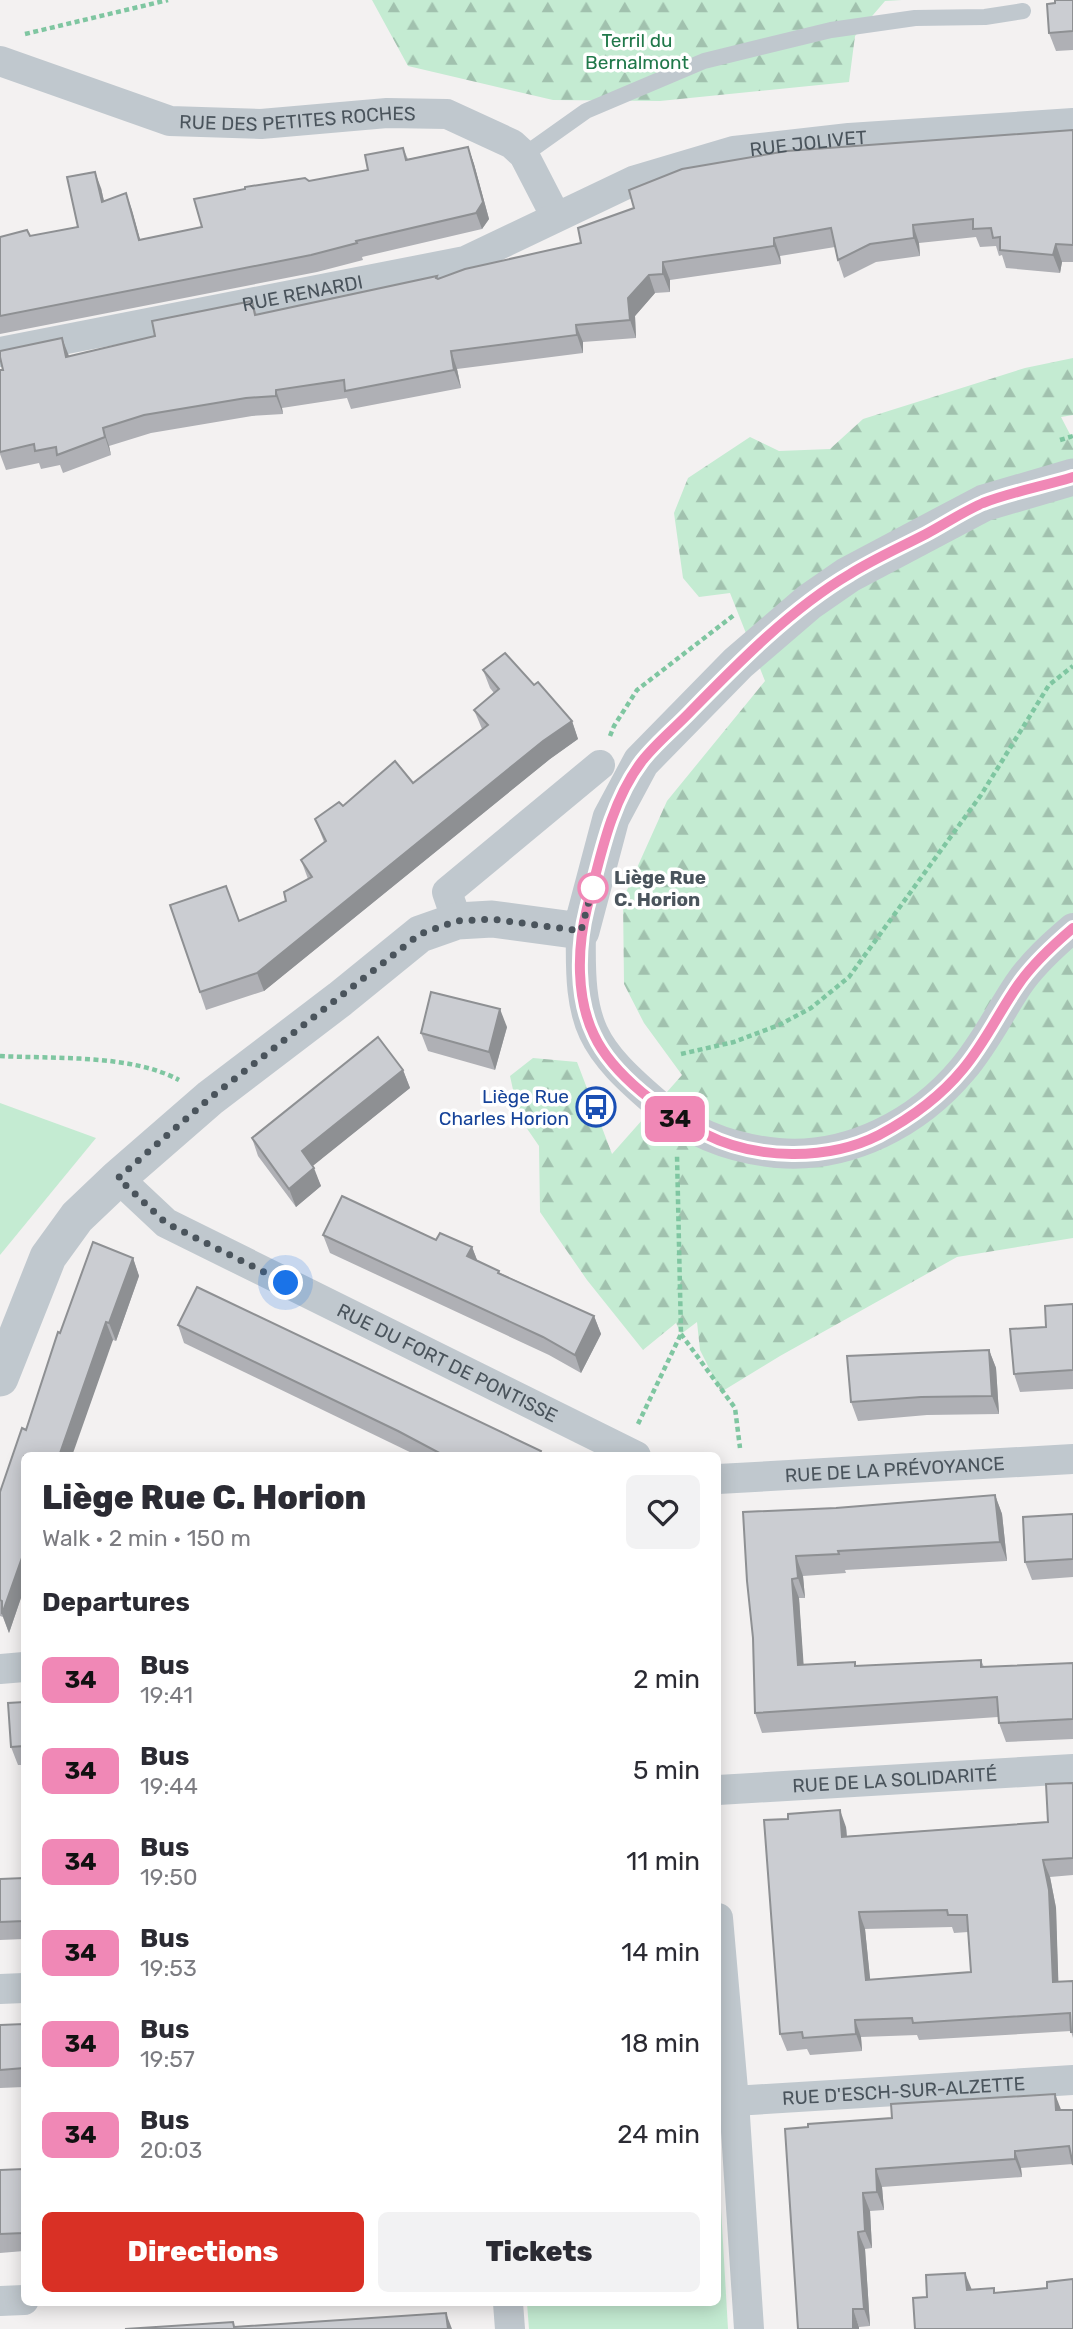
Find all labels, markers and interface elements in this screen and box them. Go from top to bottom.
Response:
park label: Terril du Bernalmont [585,29,689,74]
street label: RUE DES PETITES ROCHES [179,102,416,136]
street label: RUE JOLIVET [749,126,868,161]
street label: RUE RENARDI [240,270,365,316]
place label: Liège Rue C. Horion [614,866,706,911]
marker: Liège Rue C. Horion [578,873,608,903]
place label: Liège Rue Charles Horion [439,1085,569,1130]
bus stop icon: Liège Rue Charles Horion [575,1086,617,1128]
line badge: 34 [644,1096,706,1142]
text: 34 [659,1105,691,1133]
your location [268,1265,303,1300]
street label: RUE DU FORT DE PONTISSE [333,1299,561,1427]
street label: RUE DE LA PRÉVOYANCE [784,1452,1005,1487]
button: heart [626,1475,700,1549]
text: Liège Rue C. Horion [42,1478,366,1517]
text: Walk · 2 min · 150 m [42,1524,251,1552]
text: Departures [42,1587,190,1618]
text: Bus [140,1650,189,1681]
text: 2 min [633,1664,700,1695]
text: 34 [64,1666,97,1694]
text: 19:41 [140,1681,193,1709]
text: Bus [140,1741,189,1772]
text: 5 min [633,1755,700,1786]
text: 34 [64,1757,97,1785]
street label: RUE DE LA SOLIDARITÉ [792,1763,998,1798]
text: 19:44 [140,1772,198,1800]
text: Bus [140,1832,189,1863]
text: 11 min [626,1846,700,1877]
text: 34 [64,1848,97,1876]
text: 19:50 [140,1863,198,1891]
text: Bus [140,1923,189,1954]
text: 14 min [621,1937,700,1968]
text: 34 [64,1939,97,1967]
text: 19:53 [140,1954,197,1982]
text: Bus [140,2014,189,2045]
text: 18 min [621,2028,700,2059]
text: 34 [64,2030,97,2058]
text: 19:57 [140,2045,195,2073]
street label: RUE D'ESCH-SUR-ALZETTE [782,2072,1026,2110]
text: Bus [140,2105,189,2136]
text: 24 min [617,2119,700,2150]
text: 34 [64,2121,97,2149]
text: 20:03 [140,2136,202,2164]
button: Directions [42,2212,364,2292]
button: Tickets [378,2212,700,2292]

